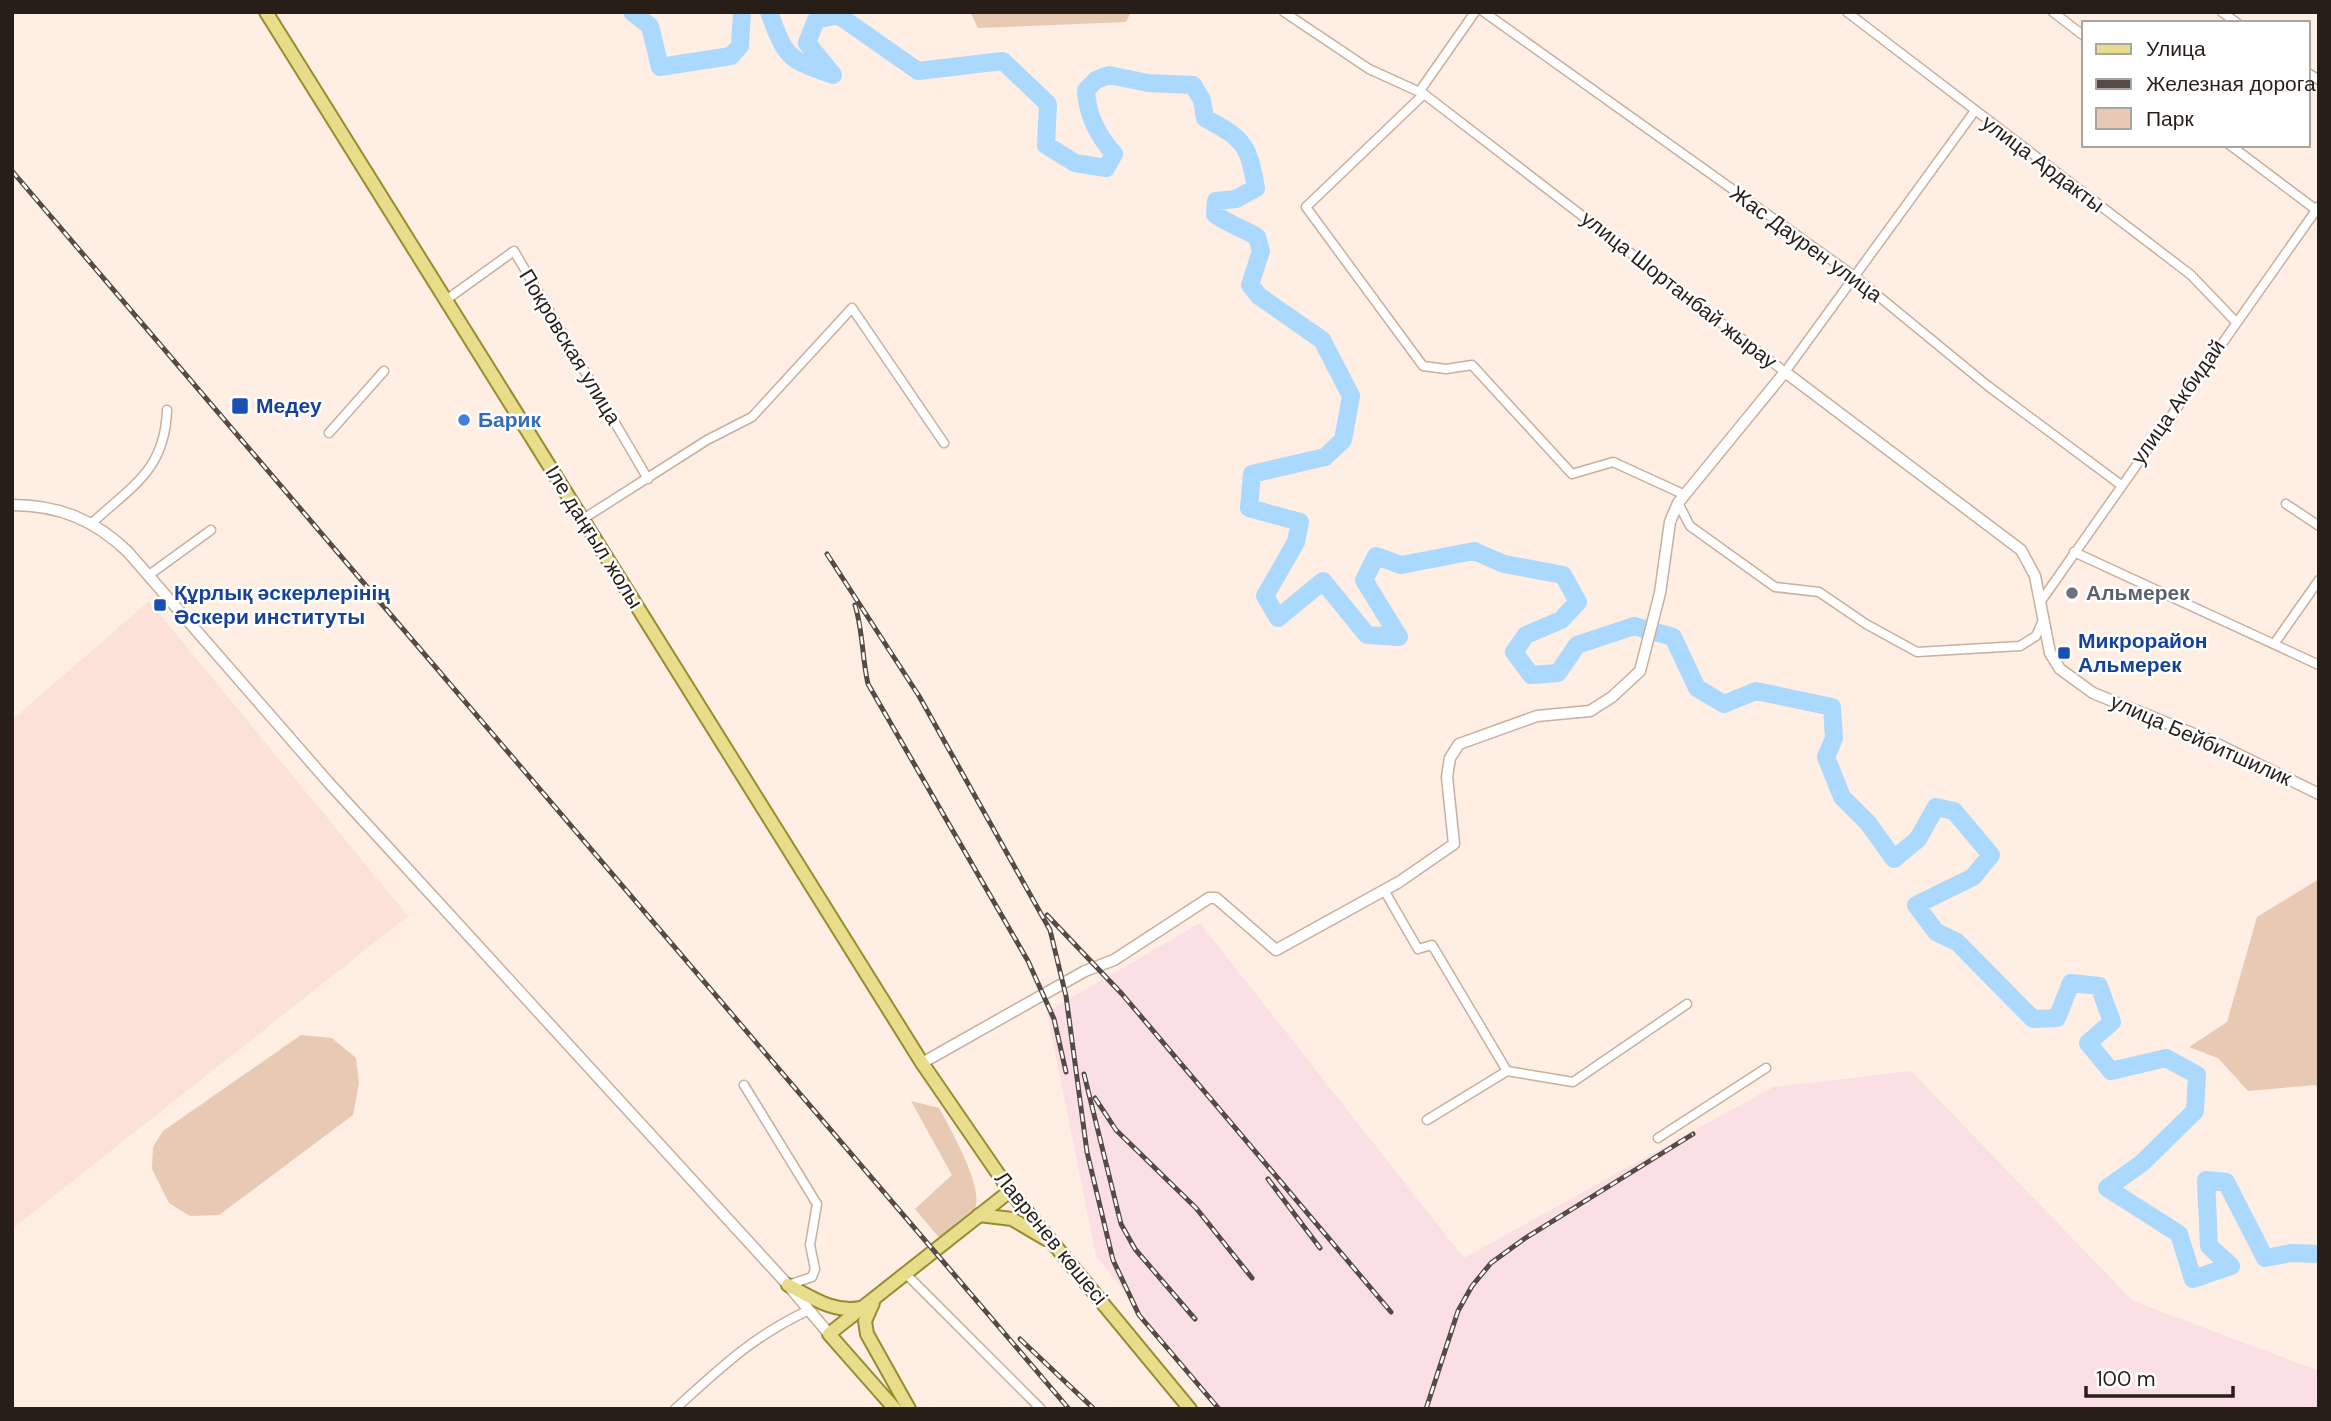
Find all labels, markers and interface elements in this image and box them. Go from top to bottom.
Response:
legend [2082,21,2310,147]
text: Улица [2146,35,2206,63]
text: Железная дорога [2146,70,2316,98]
text: Парк [2146,105,2194,133]
street label: улица Ардакты [1976,109,2110,219]
street label: Жас Даурен улица [1724,179,1888,309]
street label: улица Шортанбай жырау [1575,205,1783,376]
street label: Покровская улица [512,264,628,430]
street label: улица Акбидай [2125,334,2231,470]
place label: Медеу [256,392,322,420]
marker: Медеу [230,396,250,416]
place label: Барик [478,406,542,434]
marker: Барик [456,412,472,428]
street label: Іле даңғыл жолы [539,460,649,614]
place label: Құрлық әскерлерінің Әскери институты [174,579,390,631]
place label: Альмерек [2086,579,2190,607]
marker: Альмерек [2064,585,2080,601]
marker: Құрлық әскерлерінің Әскери институты [152,597,168,613]
place label: Микрорайон Альмерек [2078,627,2208,679]
marker: Микрорайон Альмерек [2056,645,2072,661]
street label: улица Бейбитшилик [2106,687,2297,793]
street label: Лавренев көшесі [988,1165,1114,1311]
scale bar [2086,1354,2233,1398]
text: 100 m [2096,1365,2156,1393]

